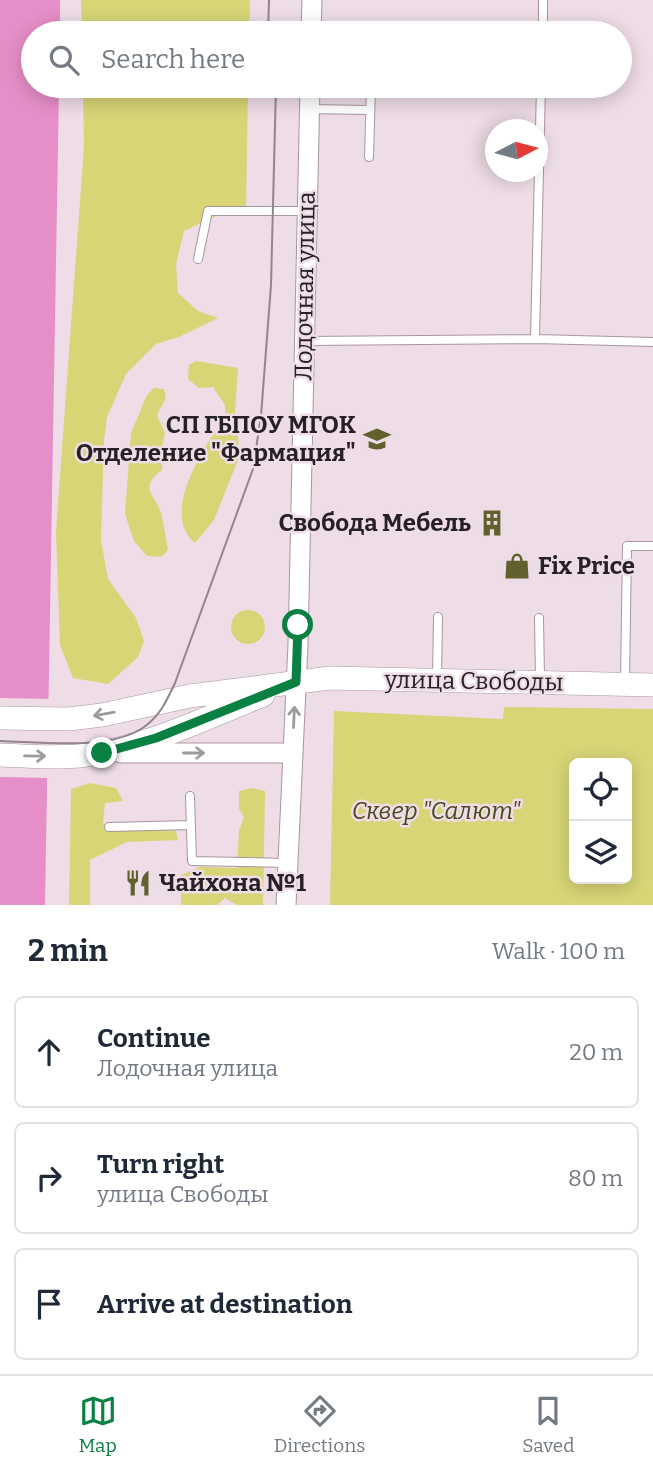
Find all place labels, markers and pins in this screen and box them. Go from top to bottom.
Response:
place label: СП ГБПОУ МГОК Отделение "Фармация" [76,411,356,467]
school or university icon: СП ГБПОУ МГОК Отделение "Фармация" [362,424,392,454]
building icon: Свобода Мебель [477,508,507,538]
place label: Свобода Мебель [279,509,471,537]
shop icon: Fix Price [502,551,532,581]
place label: Fix Price [538,552,635,580]
restaurant icon: Чайхона №1 [123,868,153,898]
place label: Чайхона №1 [159,869,307,897]

